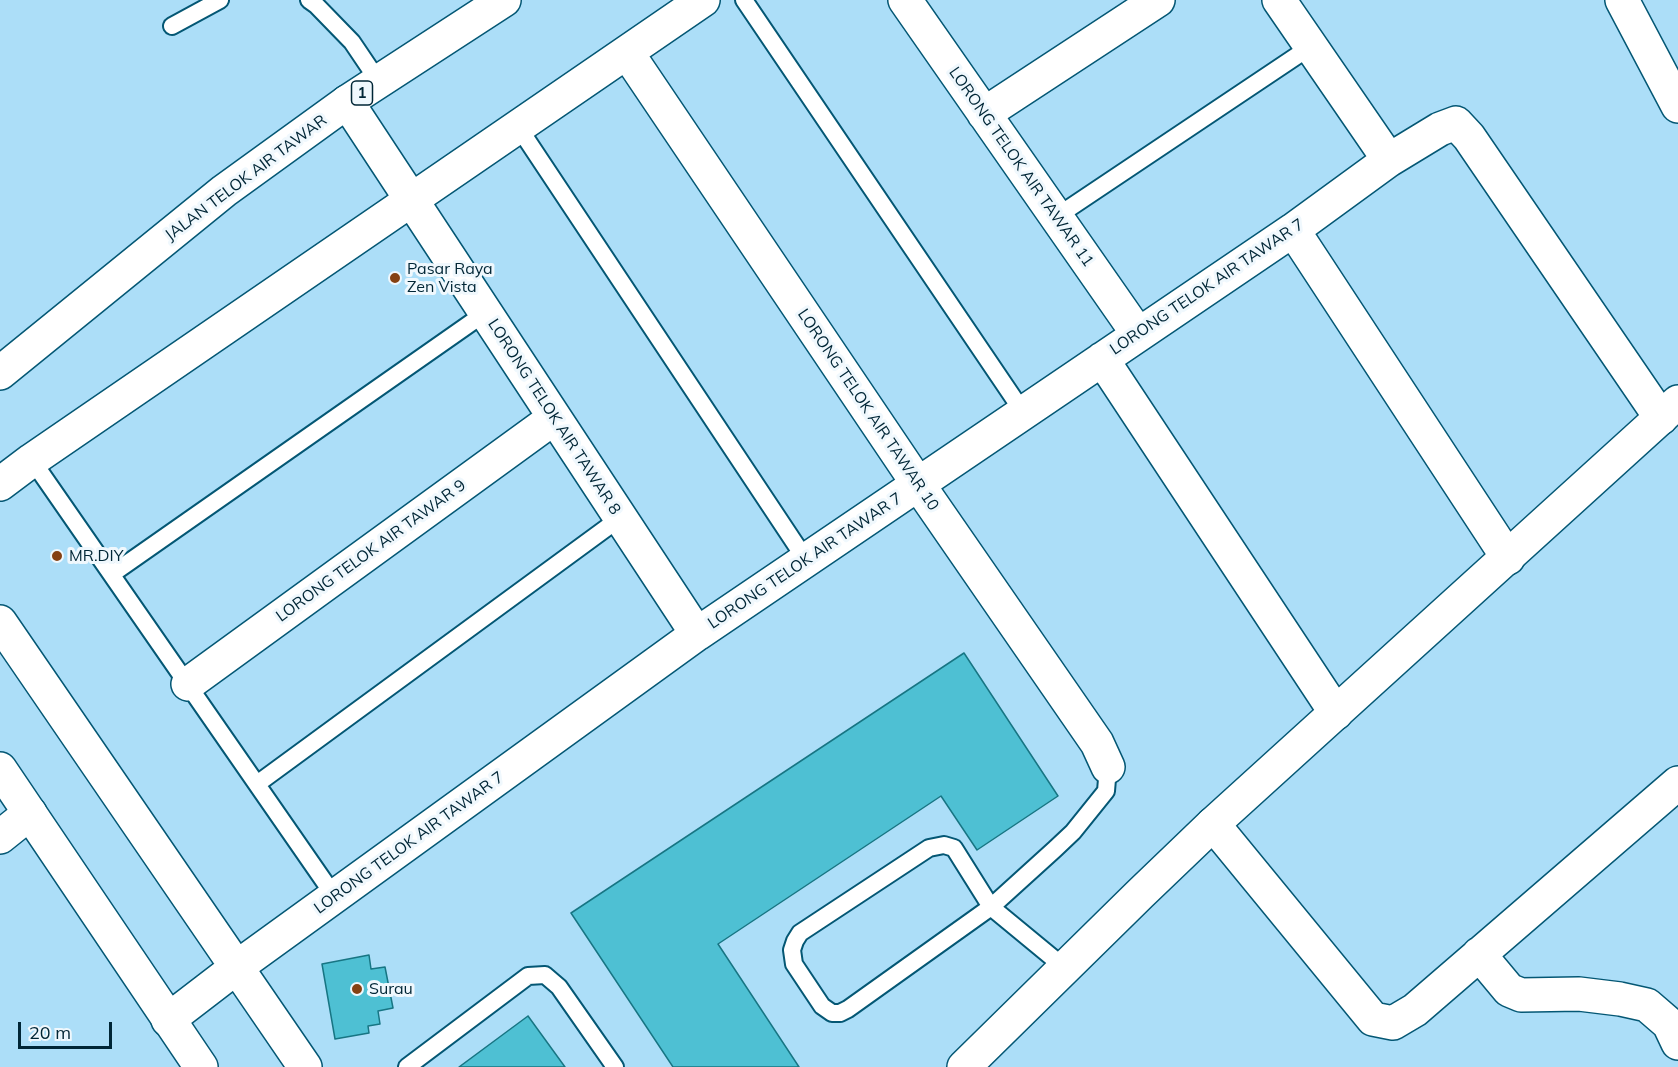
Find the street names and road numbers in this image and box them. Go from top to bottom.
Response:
street label: LORONG TELOK AIR TAWAR 11 [945,64,1097,270]
road number: 1 [352,81,372,105]
street label: JALAN TELOK AIR TAWAR [161,111,331,245]
street label: LORONG TELOK AIR TAWAR 7 [1106,215,1308,359]
street label: LORONG TELOK AIR TAWAR 10 [793,306,943,514]
street label: LORONG TELOK AIR TAWAR 8 [483,316,625,518]
street label: LORONG TELOK AIR TAWAR 9 [273,476,469,626]
street label: LORONG TELOK AIR TAWAR 7 [704,489,906,633]
street label: LORONG TELOK AIR TAWAR 7 [311,768,507,918]

